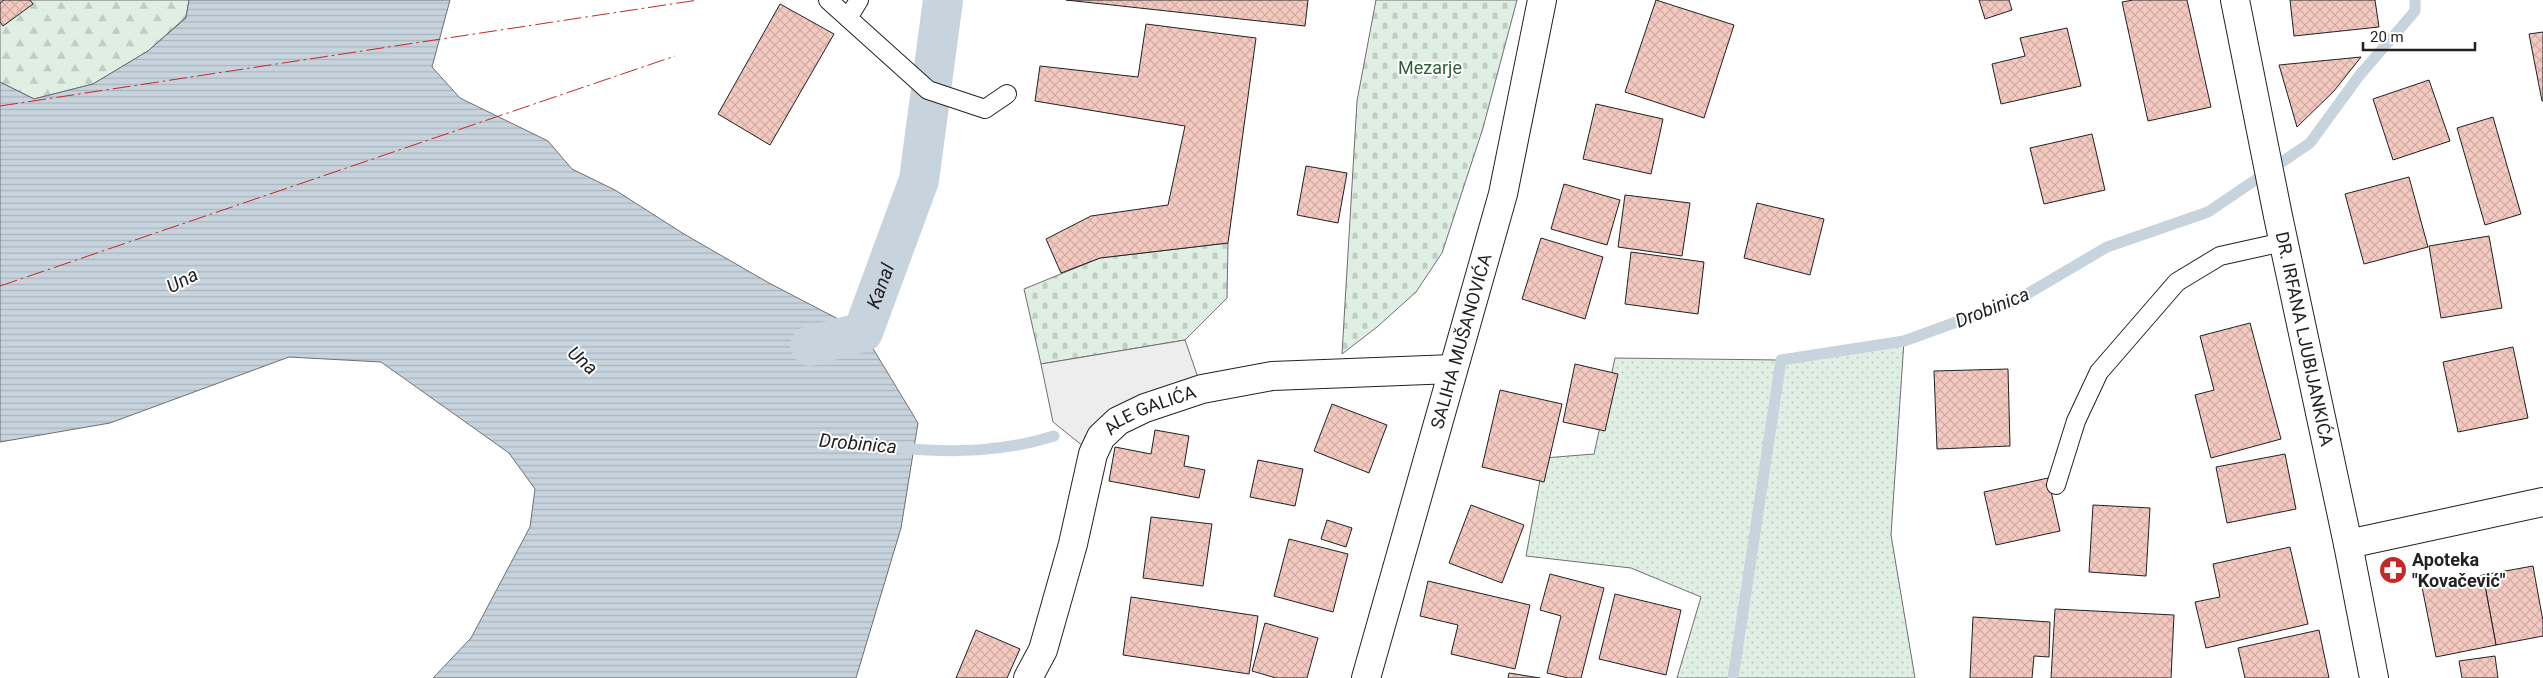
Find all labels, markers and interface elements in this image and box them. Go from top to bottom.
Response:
scale bar [2363,20,2476,52]
text: 20 m [2370,28,2404,46]
park label: Mezarje [1398,57,1462,78]
street label: DR. IRFANA LJUBIJANKIĆA [2272,230,2338,448]
street label: SALIHA MUŠANOVIĆA [1426,251,1496,431]
water label: Kanal [862,260,899,312]
water label: Una [163,263,202,298]
water label: Drobinica [1952,282,2033,333]
water label: Una [563,341,602,380]
street label: ALE GALIĆA [1099,381,1199,439]
water label: Drobinica [818,429,898,458]
place label: Apoteka "Kovačević" [2412,549,2506,591]
pharmacy icon: Apoteka "Kovačević" [2378,555,2408,585]

